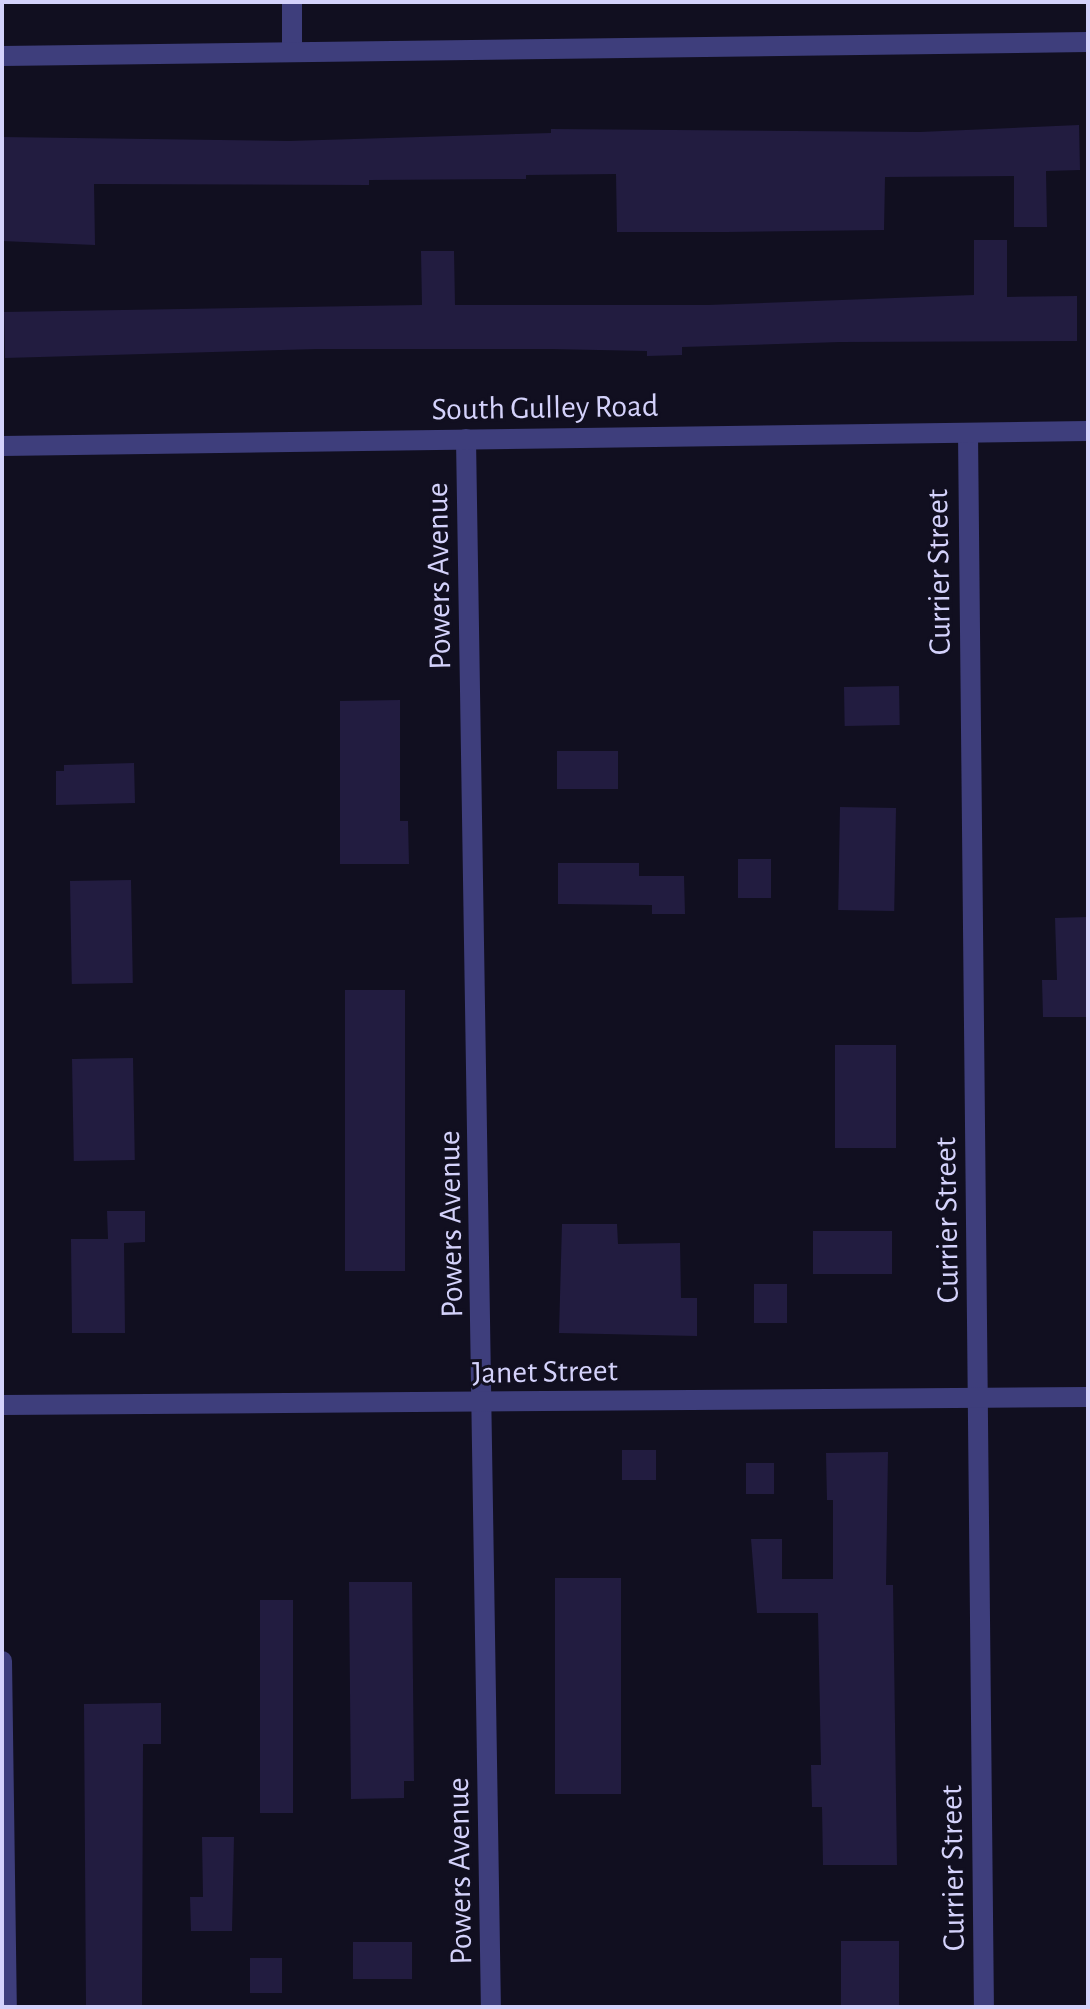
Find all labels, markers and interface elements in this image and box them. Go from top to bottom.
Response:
street label: South Gulley Road [431,387,659,429]
street label: Powers Avenue [418,482,460,670]
street label: Currier Street [918,489,960,655]
street label: Powers Avenue [430,1130,472,1318]
street label: Currier Street [926,1137,968,1303]
street label: Janet Street [472,1352,618,1392]
street label: Powers Avenue [439,1777,481,1965]
street label: Currier Street [932,1785,974,1951]

